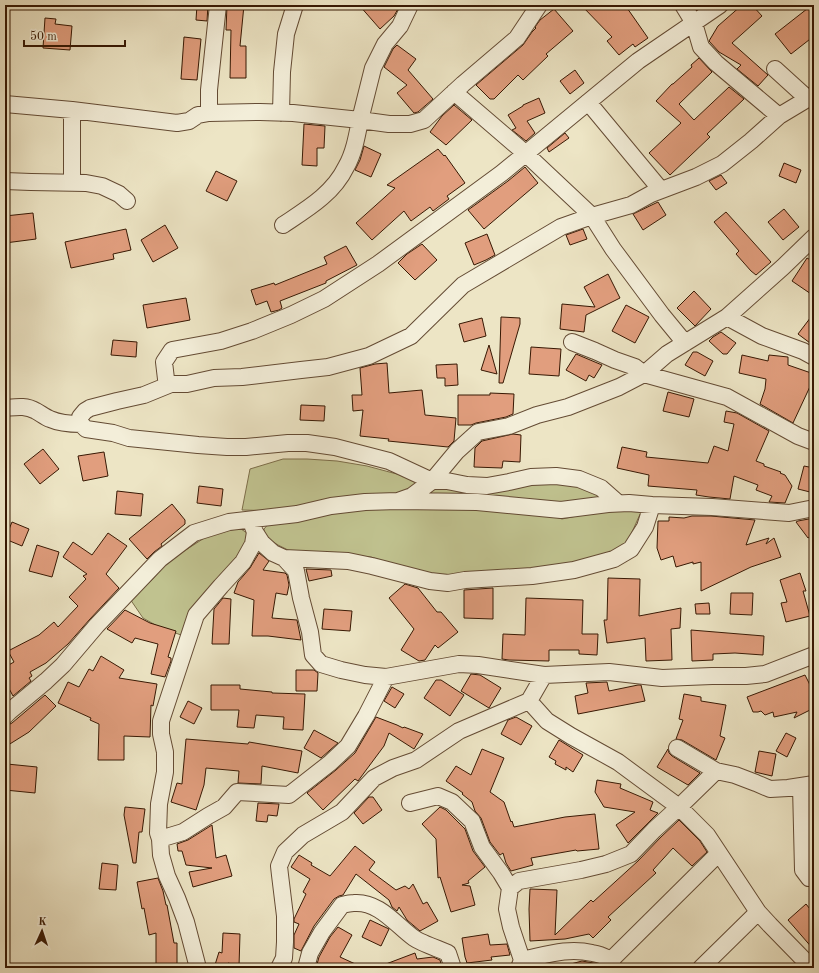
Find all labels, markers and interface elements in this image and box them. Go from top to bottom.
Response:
scale bar [24,22,125,48]
text: 50 m [30,30,57,43]
north arrow [22,911,62,951]
text: K [38,917,47,928]

